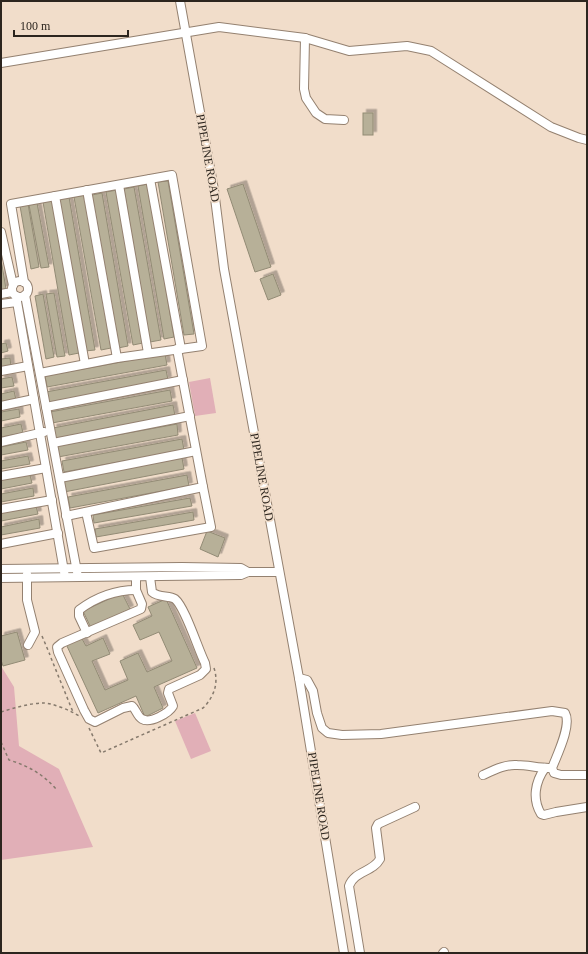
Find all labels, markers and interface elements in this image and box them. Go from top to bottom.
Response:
scale bar [14,12,128,38]
text: 100 m [20,19,51,33]
street label: PIPELINE ROAD [193,113,223,203]
street label: PIPELINE ROAD [247,432,277,522]
street label: PIPELINE ROAD [305,751,333,841]

